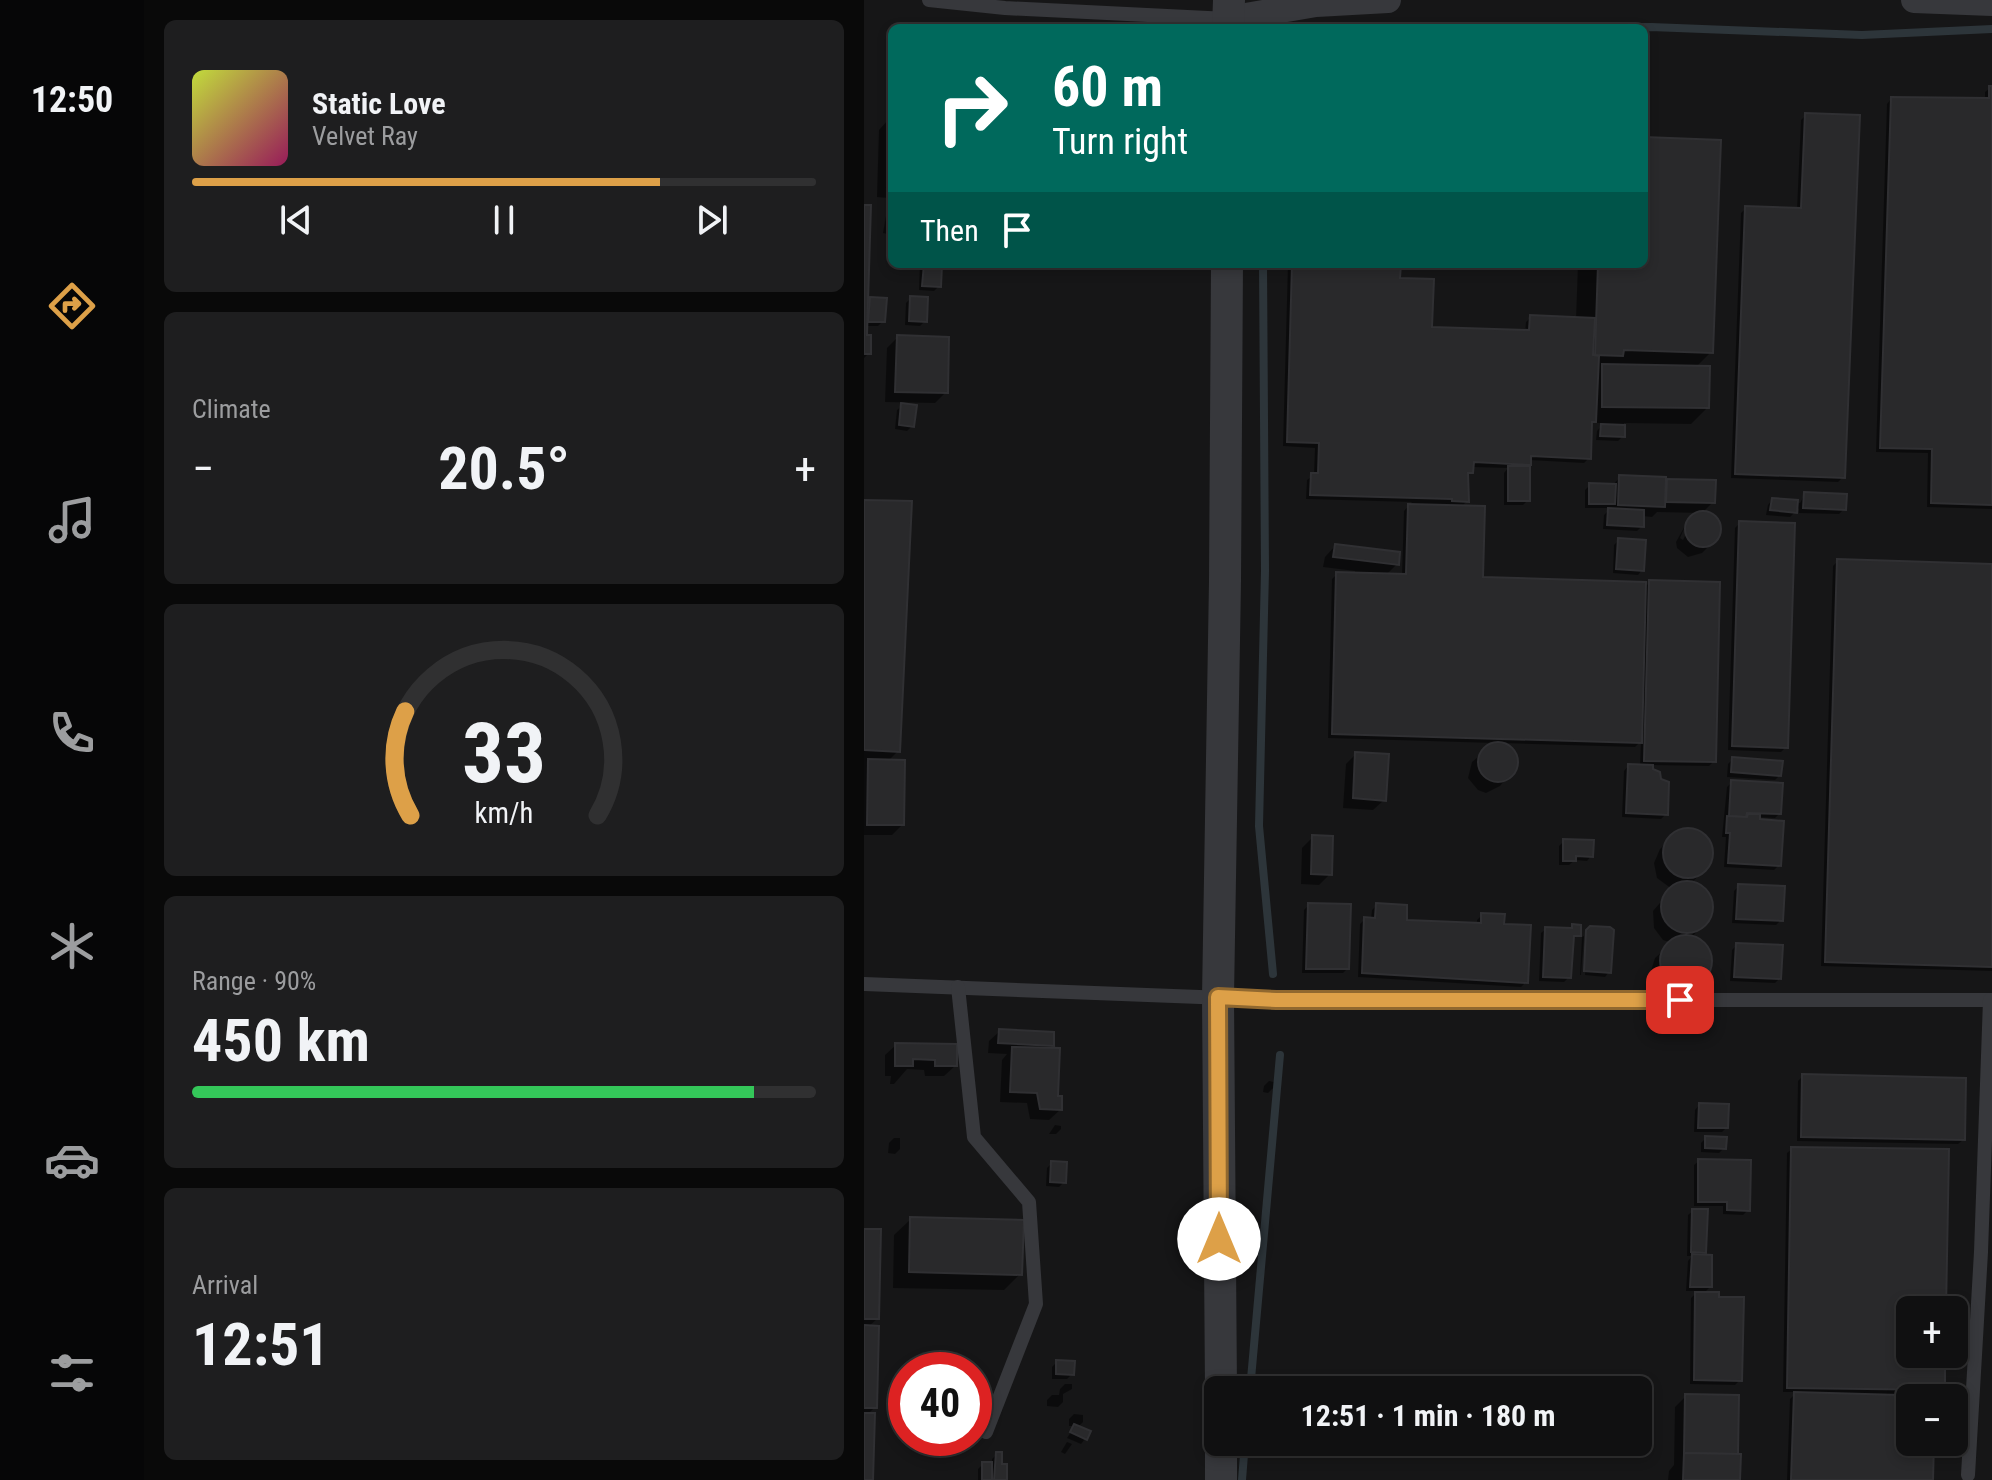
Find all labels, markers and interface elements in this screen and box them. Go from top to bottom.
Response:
text: 60 m [1052,54,1163,120]
icon: right [920,56,1024,160]
text: 12:50 [31,79,113,121]
text: Static Love [312,86,446,121]
text: Velvet Ray [312,121,418,151]
text: Turn right [1052,121,1188,163]
icon: previous [274,198,318,242]
icon: pause [482,198,526,242]
icon: next [690,198,734,242]
icon: arrive [995,208,1039,252]
text: Then [920,213,979,248]
icon: directions [44,278,100,334]
text: Climate [192,394,271,424]
text: 20.5° [438,433,570,504]
text: − [192,443,214,495]
text: + [794,443,816,495]
icon: music [44,492,100,548]
icon: phone [44,705,100,761]
text: 33 [462,705,546,802]
text: km/h [475,796,533,830]
icon: climate [44,918,100,974]
text: Range · 90% [192,966,316,996]
pin [1646,966,1714,1034]
icon: arrive [1658,978,1702,1022]
text: 450 km [192,1005,370,1076]
icon: car [44,1132,100,1188]
position arrow [1177,1197,1261,1281]
text: Arrival [192,1270,258,1300]
map controls [1896,1296,1968,1456]
button: + [1896,1296,1968,1368]
text: 12:51 [192,1309,330,1380]
icon: filters [44,1345,100,1401]
speed limit sign: 40 [888,1352,992,1456]
button: − [1896,1384,1968,1456]
text: 12:51 · 1 min · 180 m [1301,1398,1555,1433]

